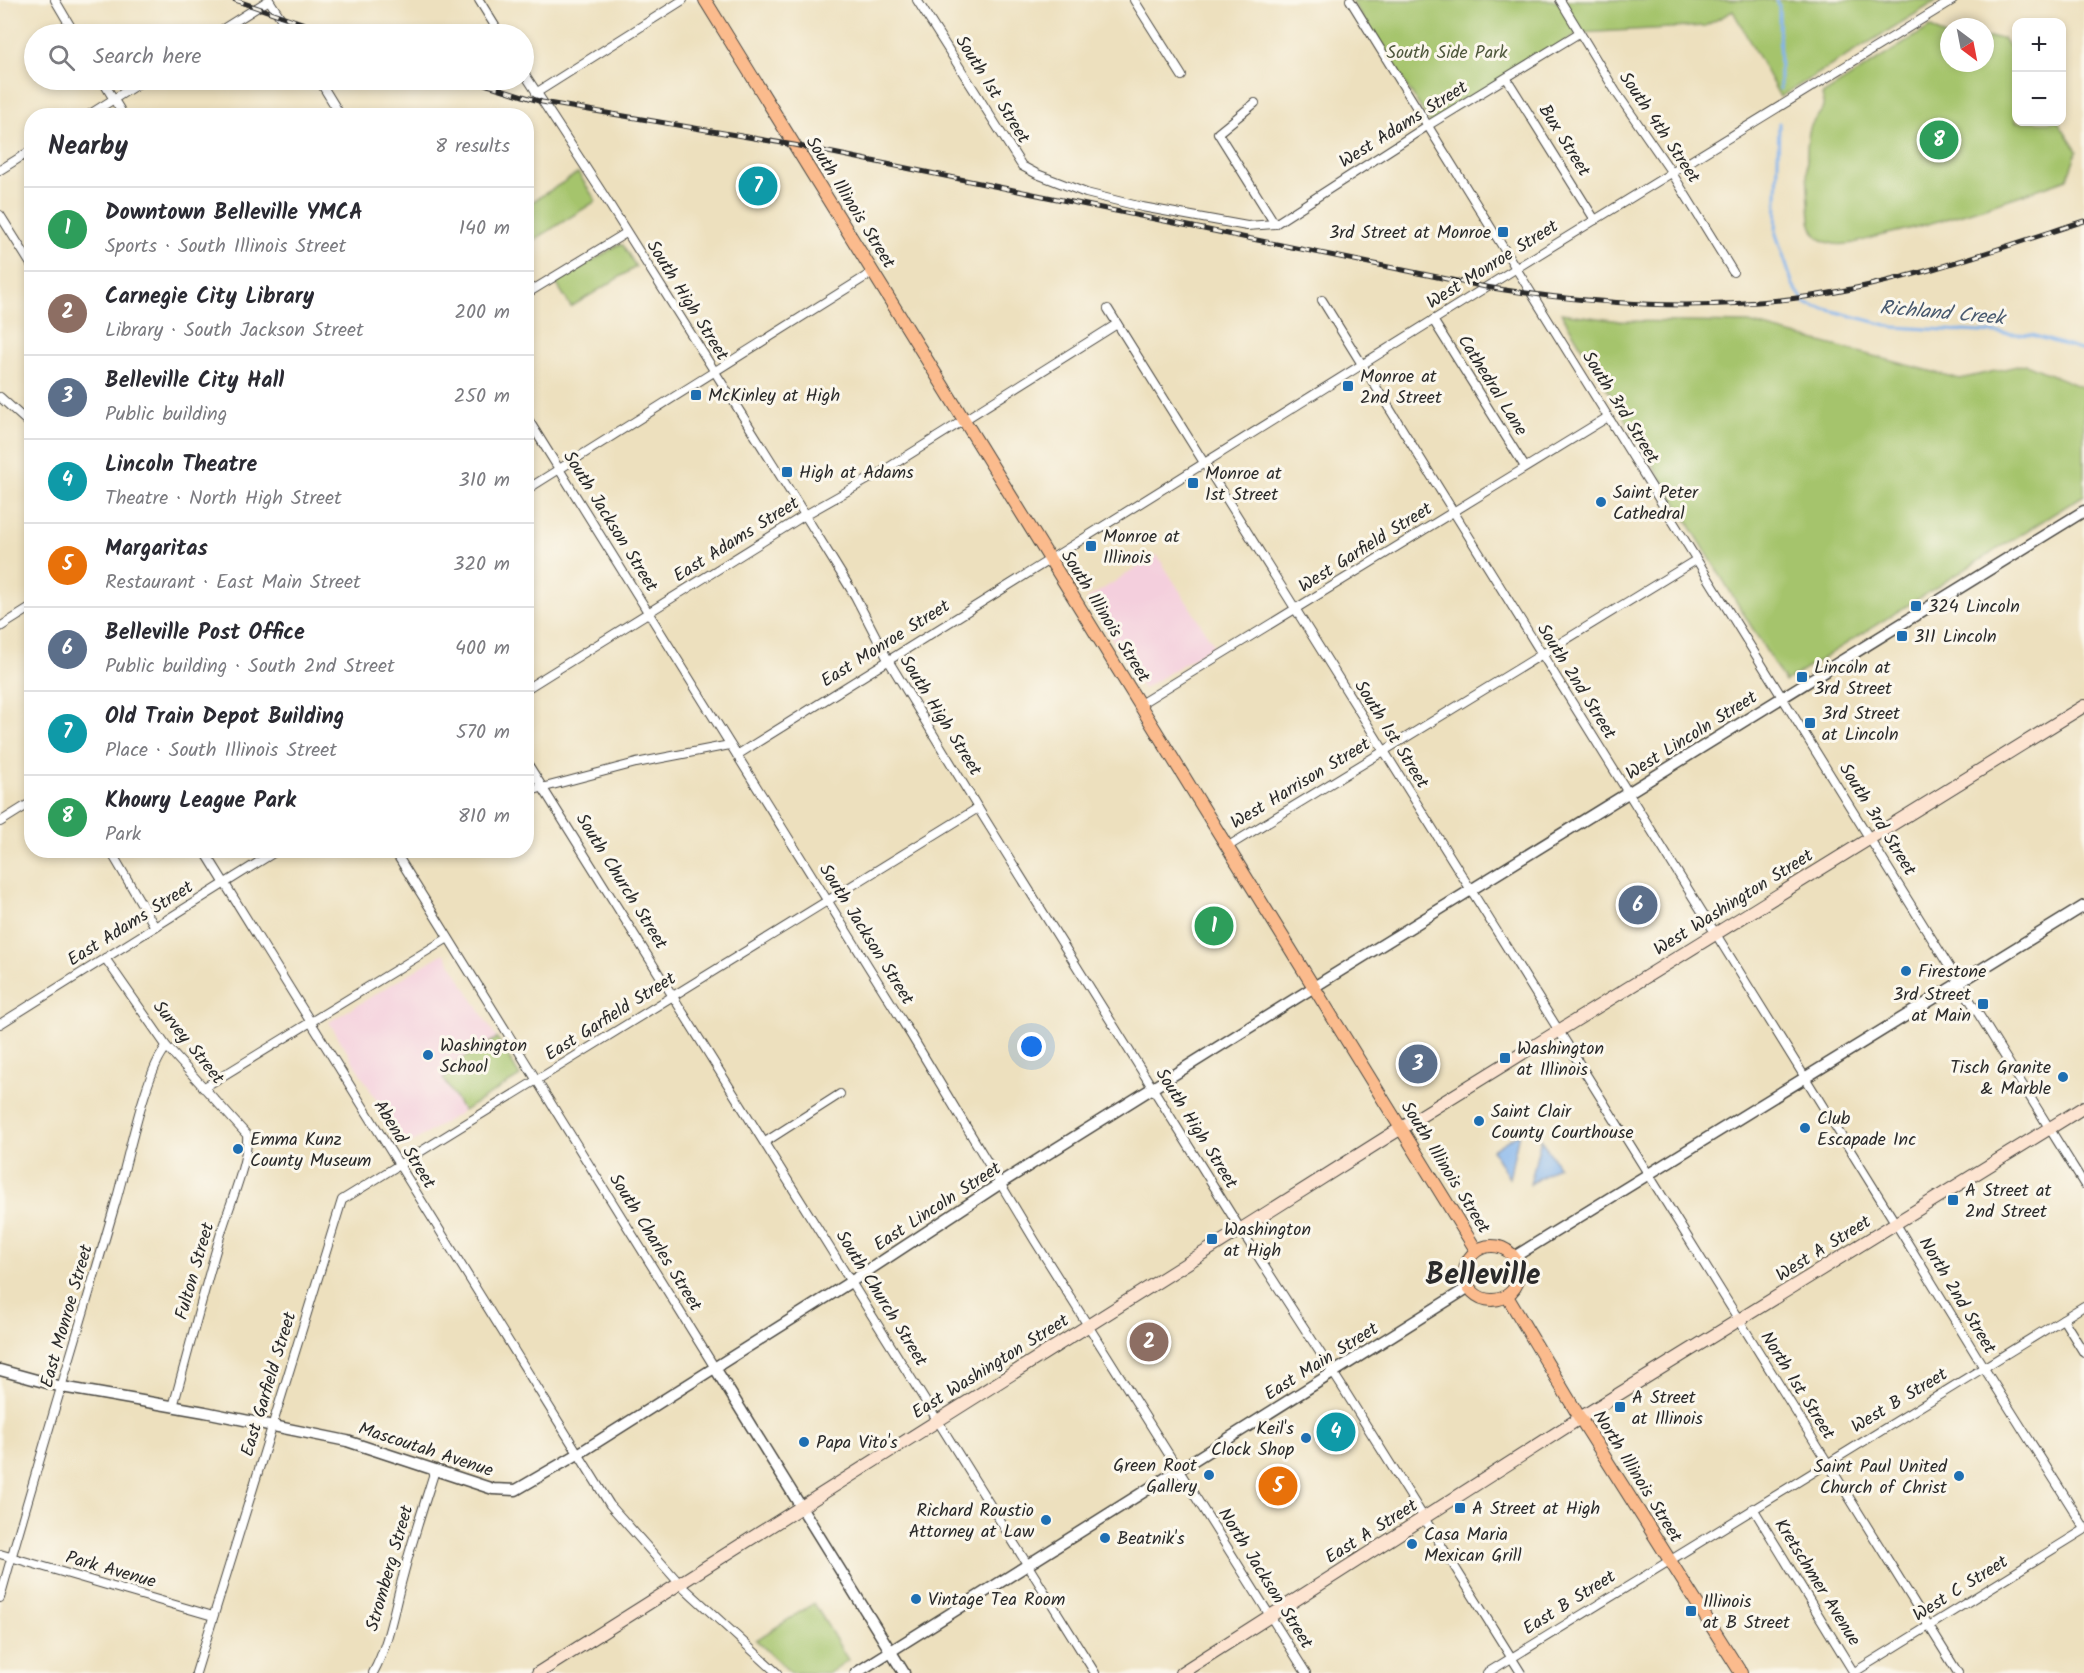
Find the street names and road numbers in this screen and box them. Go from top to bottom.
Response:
street label: South 1st Street [947,30,1037,151]
street label: South 4th Street [1610,66,1708,191]
street label: West Adams Street [1334,73,1475,177]
street label: Bux Street [1530,99,1598,184]
street label: South Illinois Street [797,131,903,276]
street label: West Monroe Street [1421,212,1565,318]
street label: South High Street [638,235,736,368]
street label: Cathedral Lane [1449,329,1534,442]
street label: South 3rd Street [1573,346,1667,471]
street label: South Jackson Street [555,445,665,599]
street label: East Adams Street [668,489,806,591]
street label: West Garfield Street [1293,495,1439,601]
street label: South Illinois Street [1052,545,1158,690]
street label: East Monroe Street [815,592,957,696]
street label: South 2nd Street [1528,618,1624,746]
street label: South High Street [891,650,989,783]
street label: South 1st Street [1346,675,1436,796]
street label: West Lincoln Street [1620,683,1764,789]
street label: West Harrison Street [1225,730,1377,838]
street label: South 3rd Street [1830,758,1924,883]
street label: South Church Street [567,808,675,956]
street label: West Washington Street [1648,842,1820,964]
street label: South Jackson Street [811,858,921,1012]
street label: East Adams Street [62,873,200,975]
street label: East Garfield Street [539,965,683,1069]
street label: Survey Street [145,995,232,1092]
street label: South High Street [1147,1063,1245,1196]
street label: Abend Street [365,1095,443,1196]
street label: South Illinois Street [1392,1096,1498,1241]
street label: East Lincoln Street [868,1154,1008,1260]
street label: South Charles Street [601,1168,709,1318]
street label: West A Street [1770,1208,1878,1290]
street label: Fulton Street [168,1218,223,1324]
street label: South Church Street [827,1225,935,1373]
street label: North 2nd Street [1910,1232,2004,1361]
street label: East Monroe Street [33,1240,102,1391]
street label: East Garfield Street [234,1307,306,1460]
street label: East Washington Street [907,1307,1076,1427]
street label: East Main Street [1259,1315,1386,1409]
street label: North 1st Street [1752,1326,1842,1447]
street label: West B Street [1846,1360,1955,1442]
street label: North Illinois Street [1584,1405,1690,1550]
street label: Mascoutah Avenue [354,1415,497,1486]
street label: East A Street [1320,1492,1425,1572]
street label: Stromberg Street [359,1501,423,1635]
street label: North Jackson Street [1210,1503,1320,1656]
street label: Kretschmer Avenue [1766,1513,1868,1652]
street label: Park Avenue [62,1544,159,1597]
street label: West C Street [1907,1548,2015,1630]
street label: East B Street [1518,1563,1623,1643]

